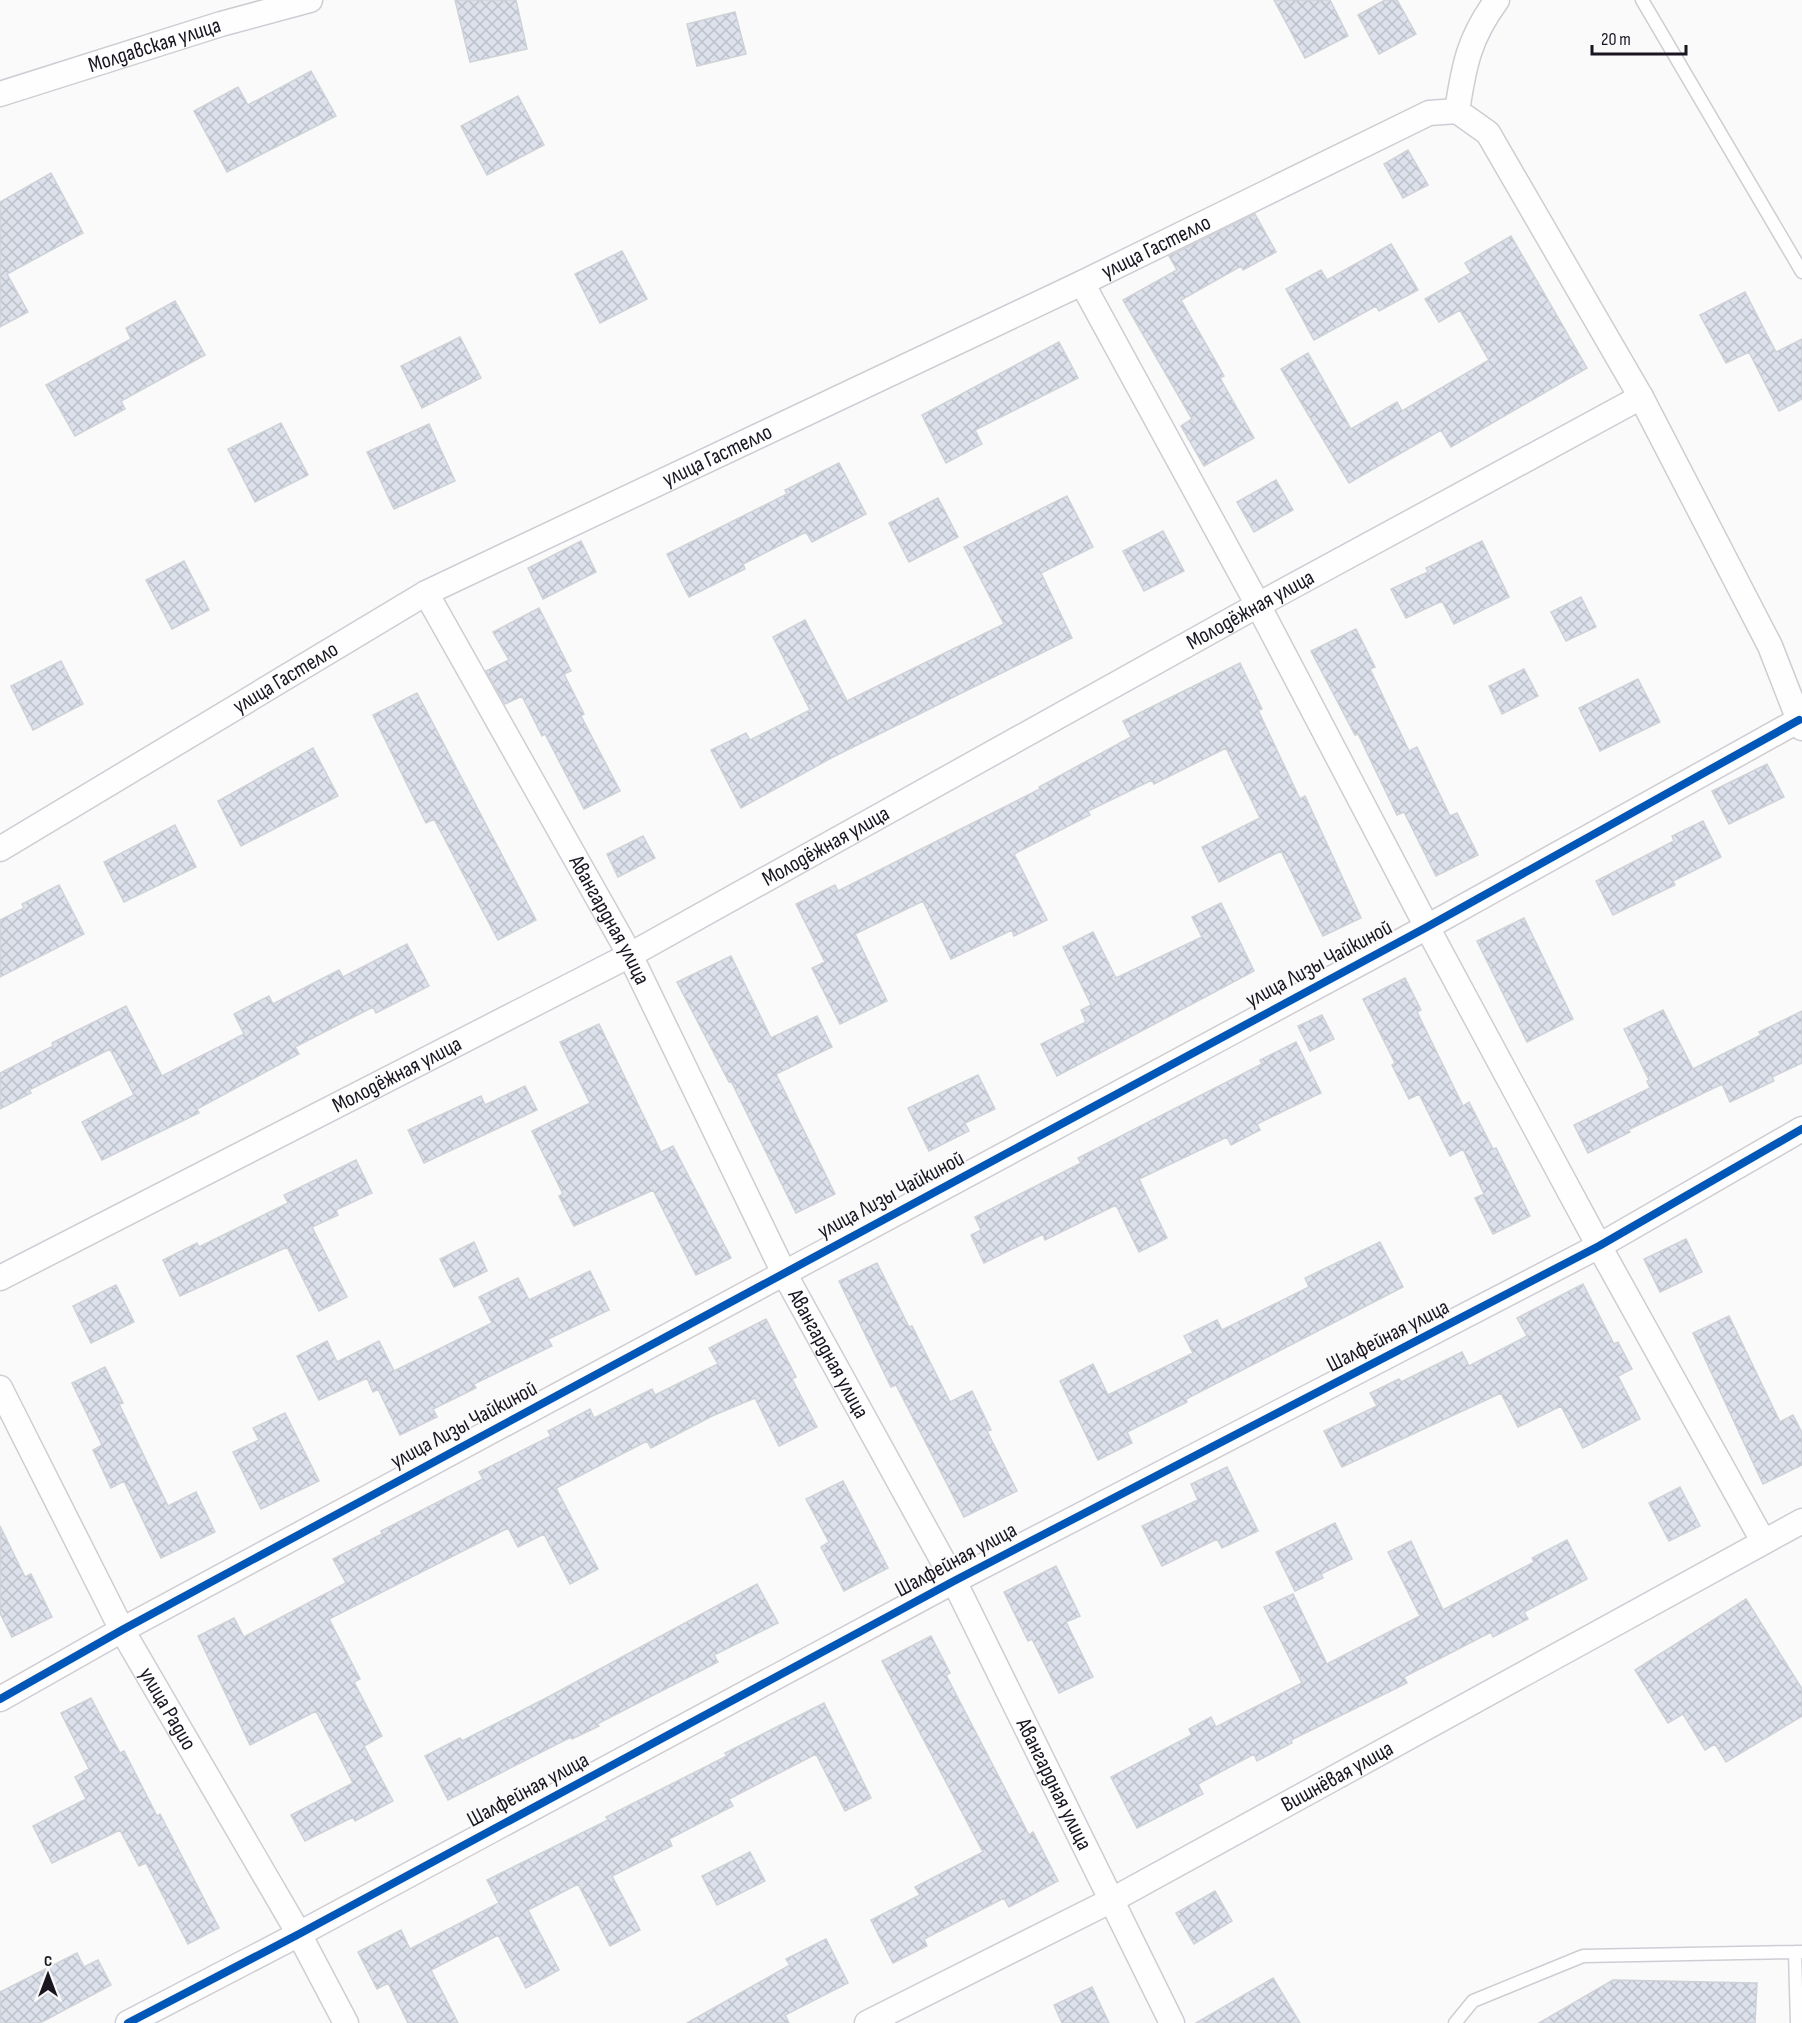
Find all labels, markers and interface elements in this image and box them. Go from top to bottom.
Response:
street label: Молдавская улица [85,11,224,79]
scale bar [1592,18,1686,56]
text: 20 m [1601,29,1631,50]
street label: улица Гастелло [1097,209,1215,285]
street label: улица Гастелло [658,418,776,493]
street label: Молодёжная улица [1182,564,1319,656]
street label: улица Гастелло [228,635,343,719]
street label: Молодёжная улица [757,800,894,892]
street label: Авангардная улица [563,850,656,989]
street label: улица Лизы Чайкиной [1241,914,1397,1014]
street label: Молодёжная улица [328,1030,466,1119]
street label: улица Лизы Чайкиной [813,1145,969,1245]
street label: Авангардная улица [782,1283,875,1423]
street label: Шалфейная улица [1322,1294,1454,1378]
street label: улица Лизы Чайкиной [386,1375,542,1475]
street label: Шалфейная улица [891,1517,1021,1603]
street label: улица Радио [133,1662,202,1755]
street label: Авангардная улица [1010,1713,1098,1854]
street label: Вишнёвая улица [1276,1735,1398,1818]
street label: Шалфейная улица [463,1747,593,1833]
north arrow [18,1945,78,2005]
text: С [44,1952,52,1971]

